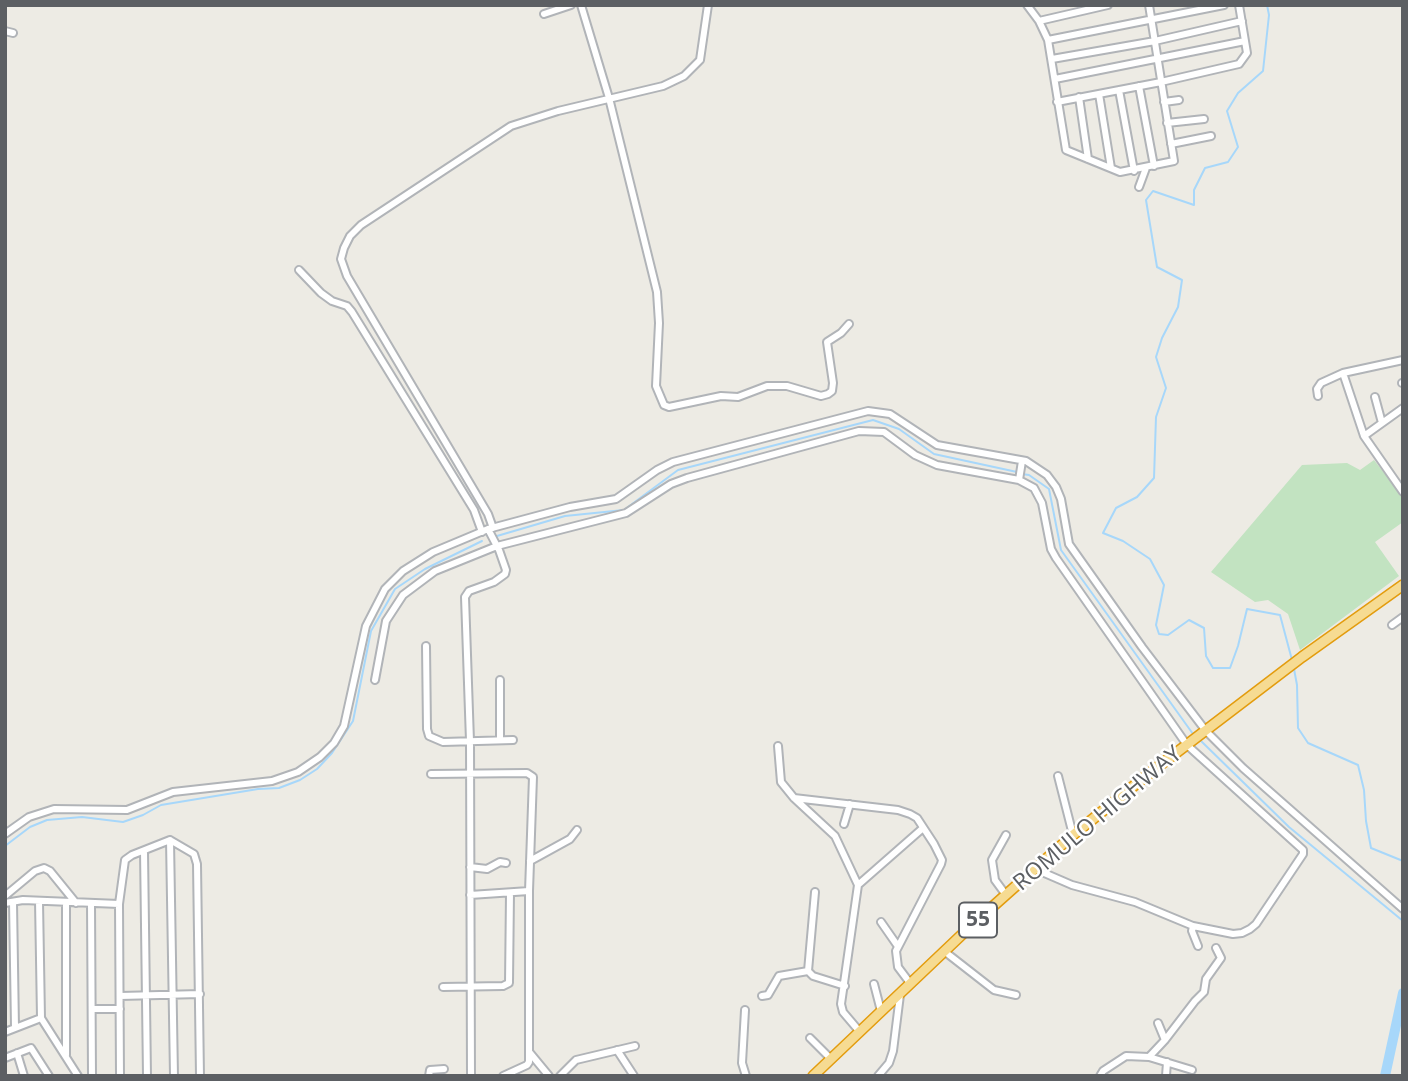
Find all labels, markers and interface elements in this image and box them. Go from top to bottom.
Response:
street label: ROMULO HIGHWAY [1008,741,1188,897]
road number: 55 [959,902,997,937]

